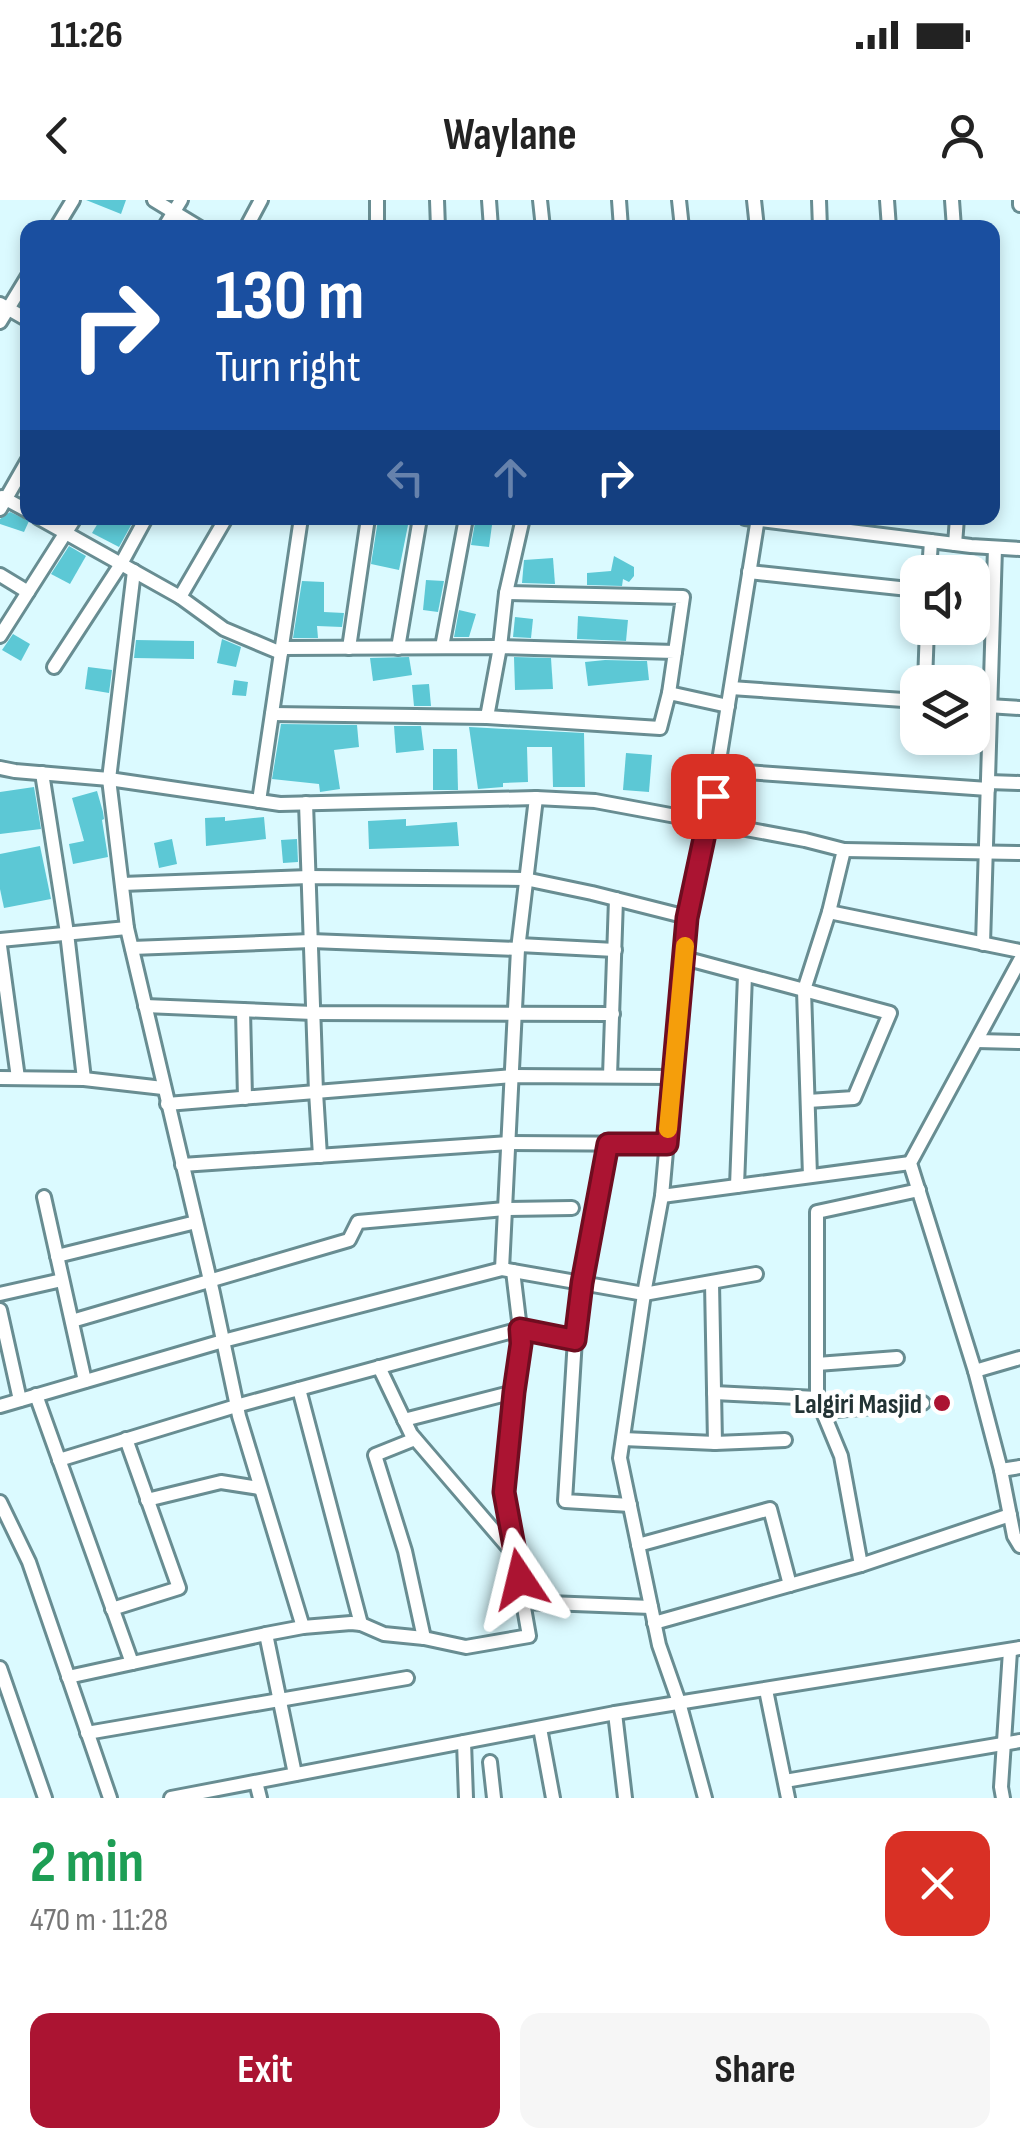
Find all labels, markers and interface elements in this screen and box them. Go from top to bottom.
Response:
text: 11:26 [50,13,123,58]
icon: back [30,108,85,163]
text: Waylane [443,108,577,163]
icon: person [935,108,990,163]
text: 130 m [215,255,364,339]
icon: right [50,260,180,390]
text: Turn right [215,340,361,395]
icon: left [378,450,433,505]
icon: ahead [483,450,538,505]
icon: right [588,450,643,505]
map controls [900,555,990,755]
button: sound [900,555,990,645]
button: layers [900,665,990,755]
pin [671,754,756,839]
icon: arrive [686,769,741,824]
place label: Lalgiri Masjid [794,1388,922,1421]
marker: Lalgiri Masjid [931,1392,953,1414]
position arrow [468,1527,572,1631]
text: 2 min [30,1827,144,1899]
button: close [885,1831,990,1936]
text: 470 m · 11:28 [30,1901,168,1940]
button: Exit [30,2013,500,2128]
button: Share [520,2013,990,2128]

